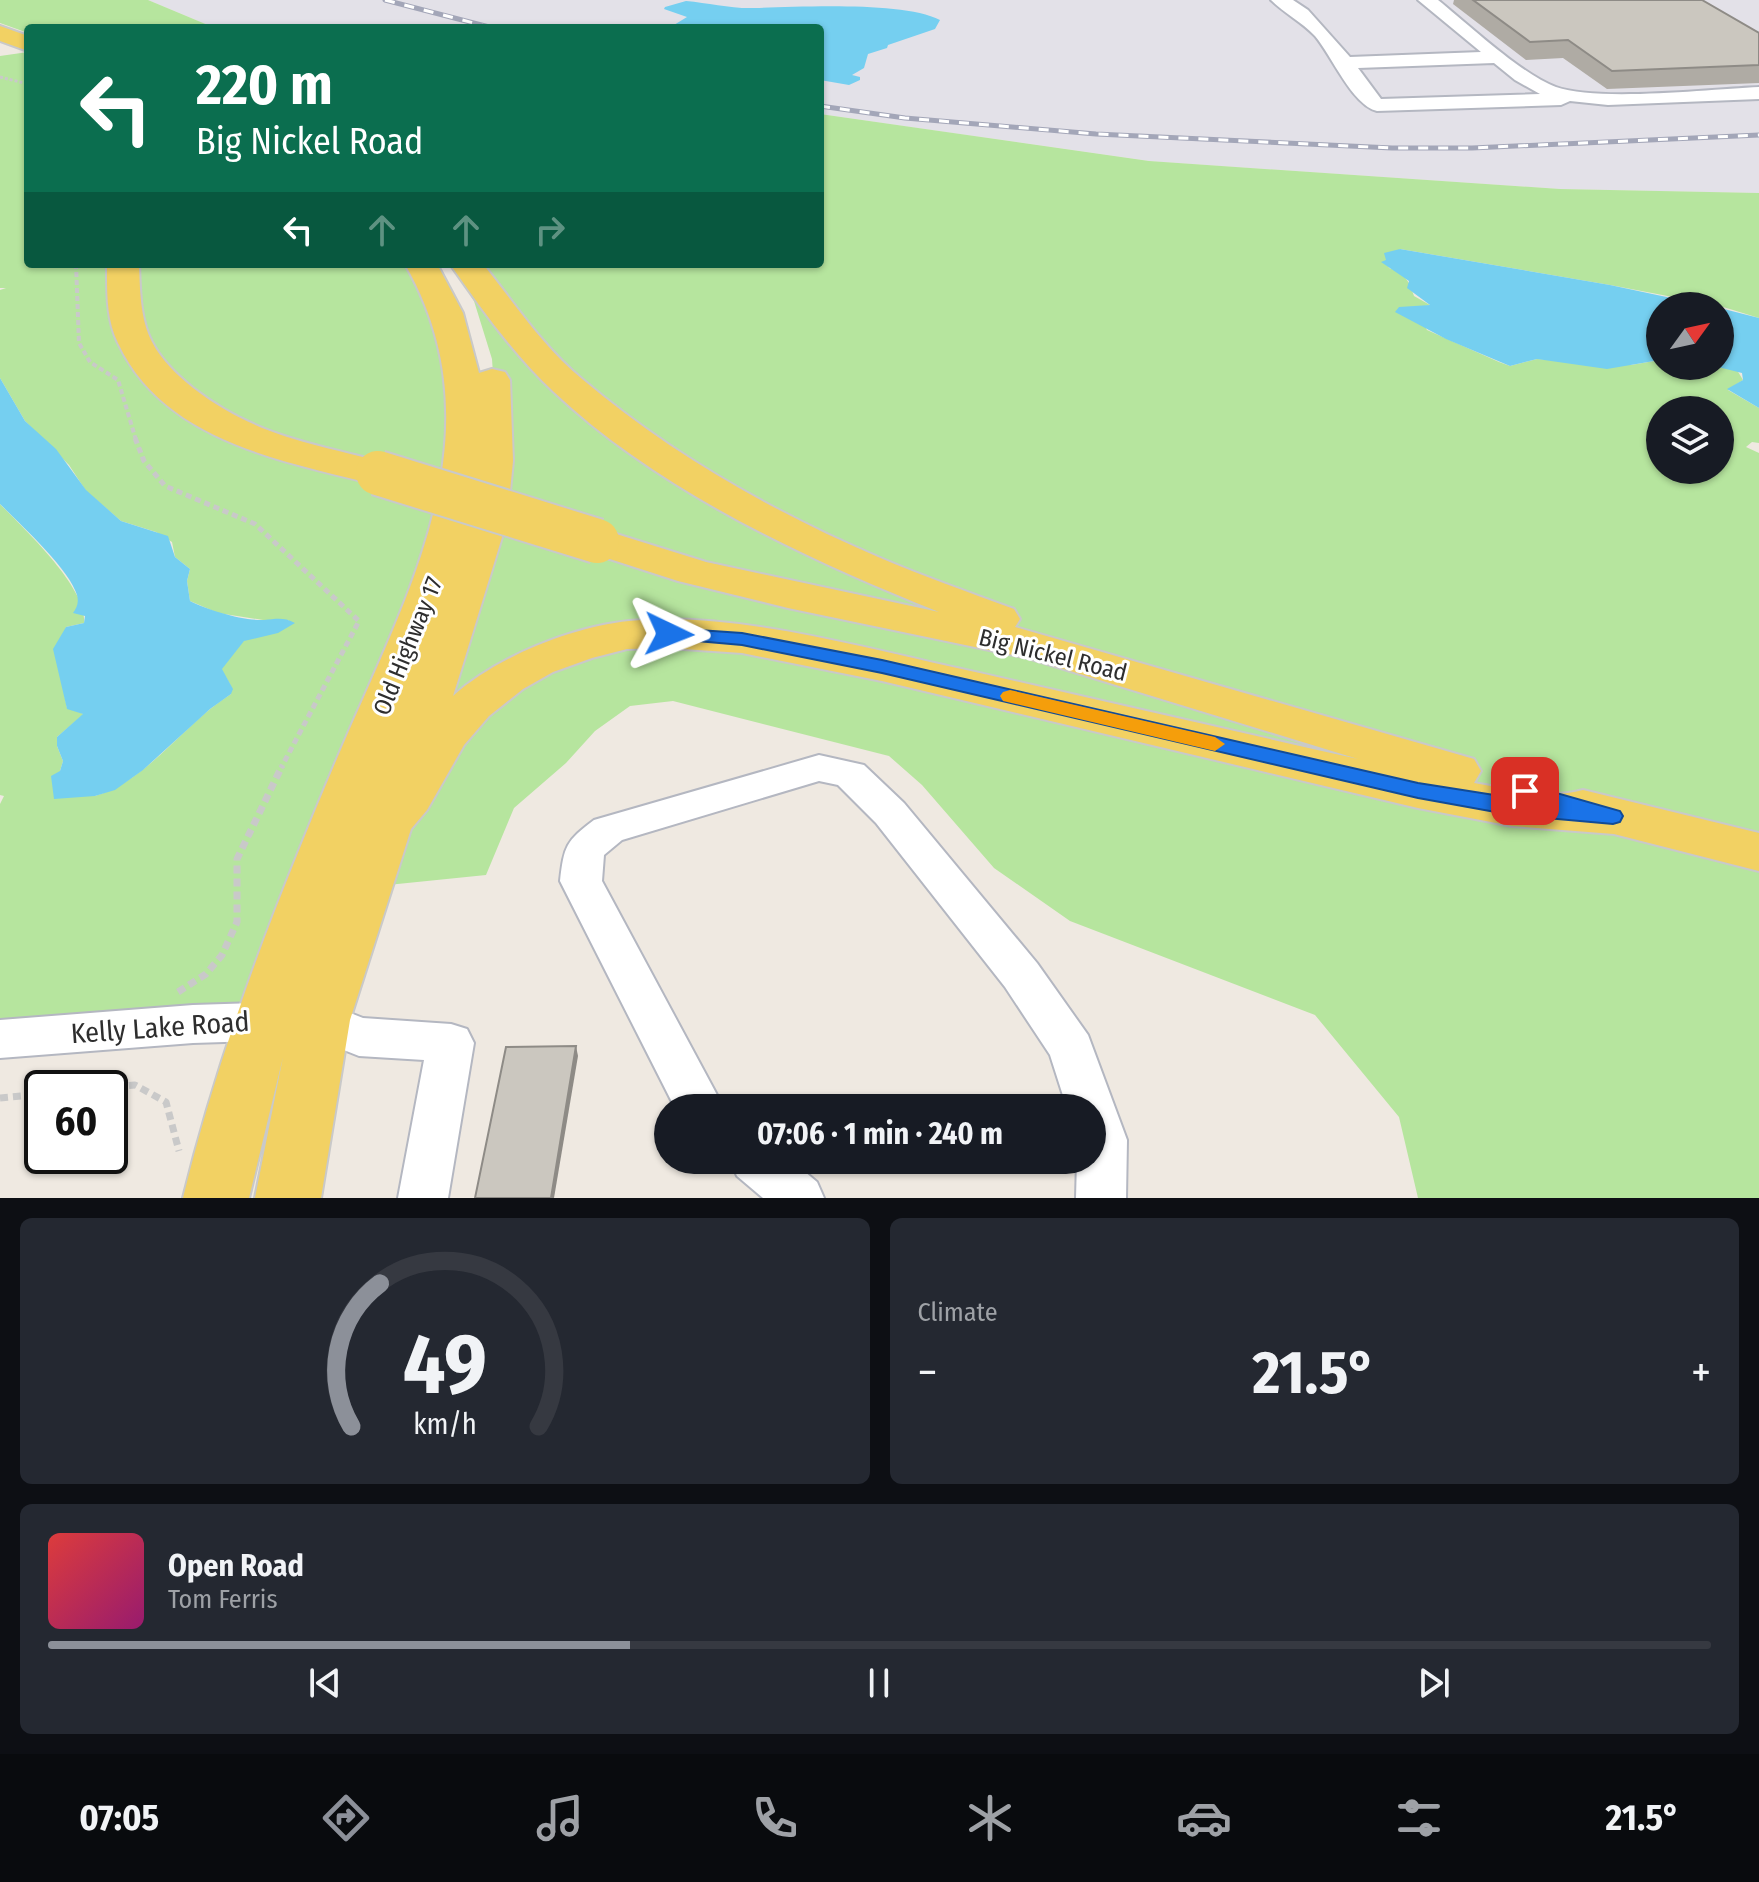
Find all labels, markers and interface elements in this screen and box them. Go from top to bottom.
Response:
text: 220 m [196,52,333,119]
icon: left [64,56,168,160]
text: Big Nickel Road [196,120,423,164]
icon: left [276,208,320,252]
icon: ahead [360,208,404,252]
icon: ahead [444,208,488,252]
icon: right [528,208,572,252]
north arrow [1646,292,1734,380]
map controls [1646,292,1734,484]
button: layers [1646,396,1734,484]
street label: Old Highway 17 [368,573,449,719]
position arrow [627,592,711,676]
street label: Big Nickel Road [976,623,1130,687]
pin [1491,757,1559,825]
icon: arrive [1503,769,1547,813]
street label: Kelly Lake Road [70,1005,250,1050]
speed limit sign: 60 [24,1070,128,1174]
text: 07:06 · 1 min · 240 m [757,1116,1003,1152]
text: Climate [918,1297,998,1328]
text: 49 [403,1315,487,1415]
text: 21.5° [1252,1337,1376,1409]
text: − [918,1346,937,1399]
text: + [1691,1346,1711,1399]
text: km/h [413,1407,477,1442]
text: Open Road [168,1548,304,1584]
text: Tom Ferris [168,1584,278,1615]
icon: previous [303,1661,347,1705]
icon: pause [857,1661,901,1705]
icon: next [1412,1661,1456,1705]
icon: directions [318,1790,374,1846]
icon: music [532,1790,588,1846]
icon: phone [747,1790,803,1846]
icon: climate [962,1790,1018,1846]
icon: car [1176,1790,1232,1846]
icon: filters [1391,1790,1447,1846]
text: 07:05 [79,1796,159,1840]
text: 21.5° [1606,1796,1680,1840]

